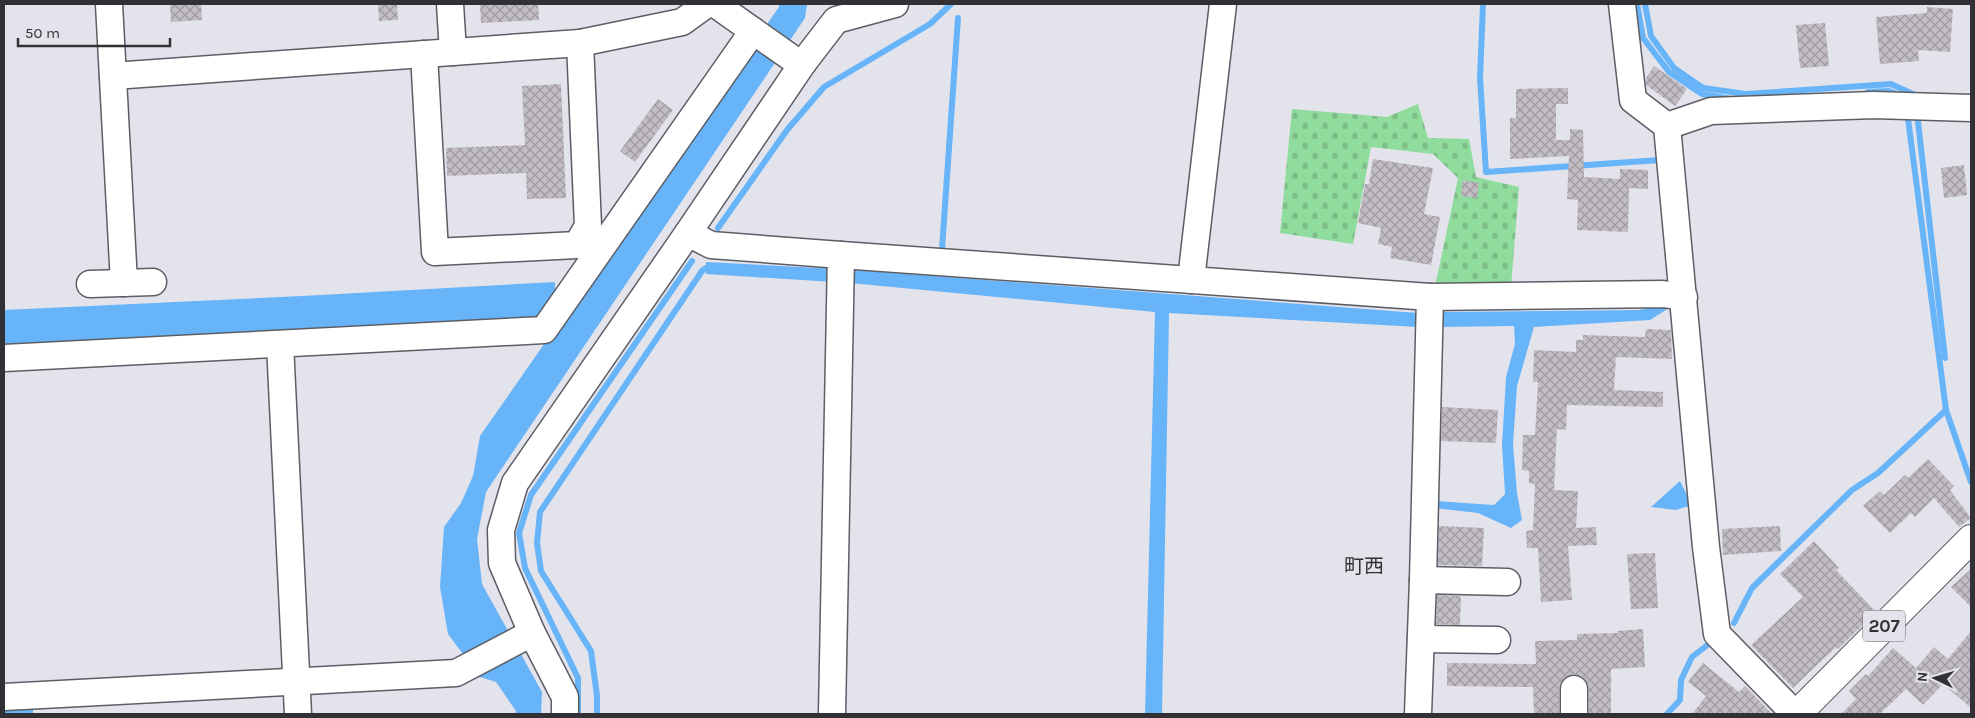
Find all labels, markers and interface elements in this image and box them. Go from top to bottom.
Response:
scale bar [18,15,170,47]
text: 50 m [25,24,60,42]
district label: 町西 [1344,555,1384,578]
road number: 207 [1863,610,1905,642]
north arrow [1910,653,1960,703]
text: N [1914,671,1931,683]

